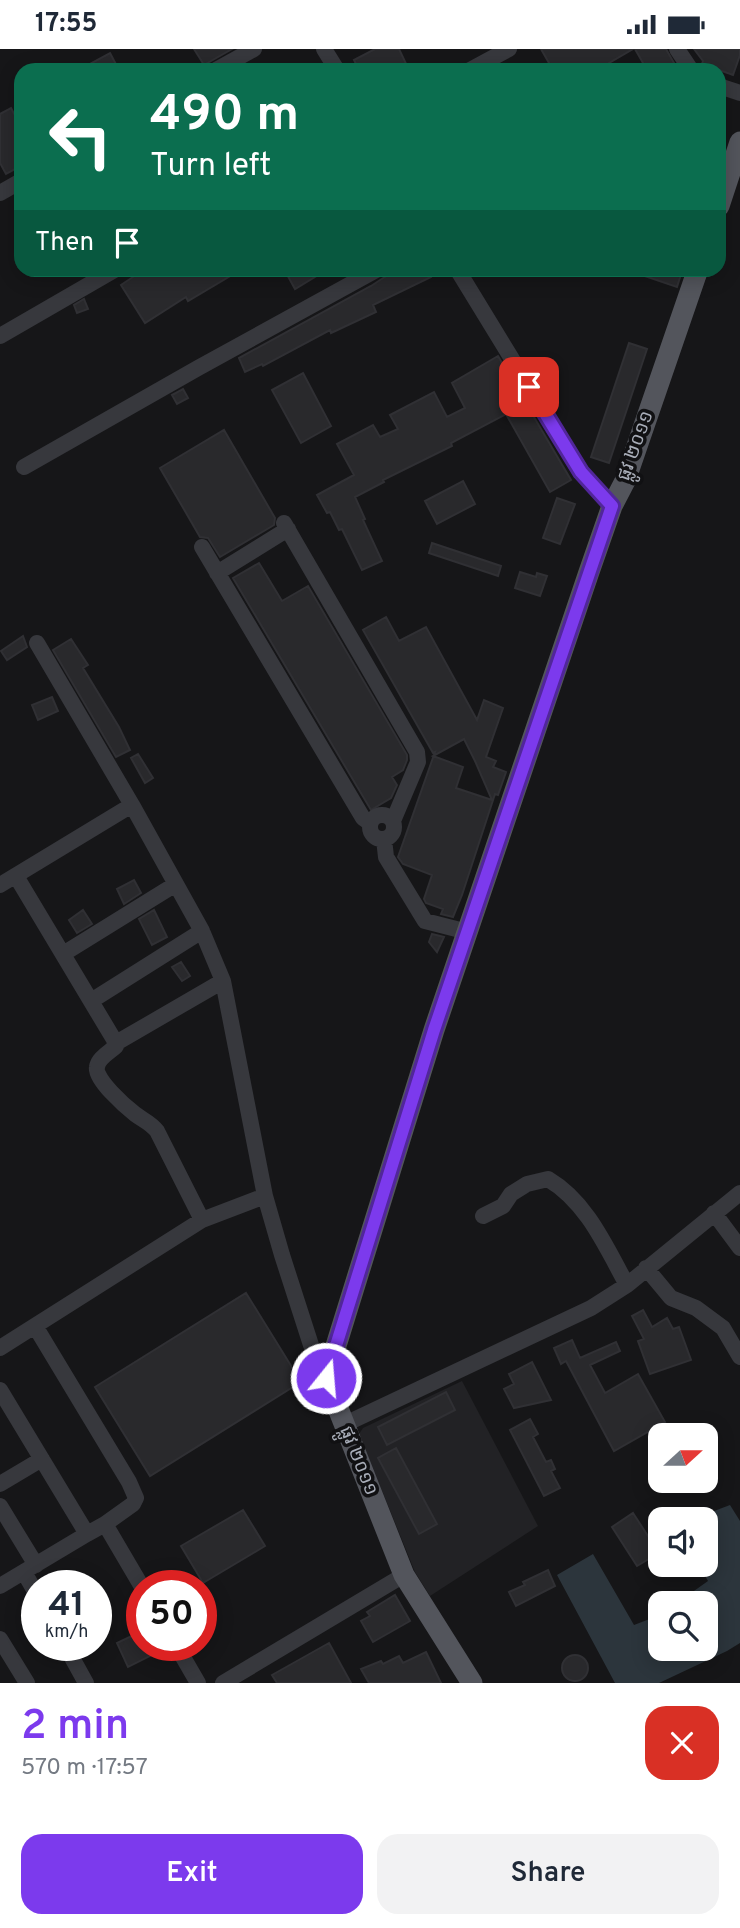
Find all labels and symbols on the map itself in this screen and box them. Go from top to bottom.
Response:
pin [499,357,559,417]
street label: ផ្លូវ ២០១១ [612,407,663,486]
position arrow [289,1341,363,1415]
street label: ផ្លូវ ២០១១ [330,1423,383,1501]
north arrow [648,1423,718,1493]
speed limit sign: 50 [126,1570,217,1661]

